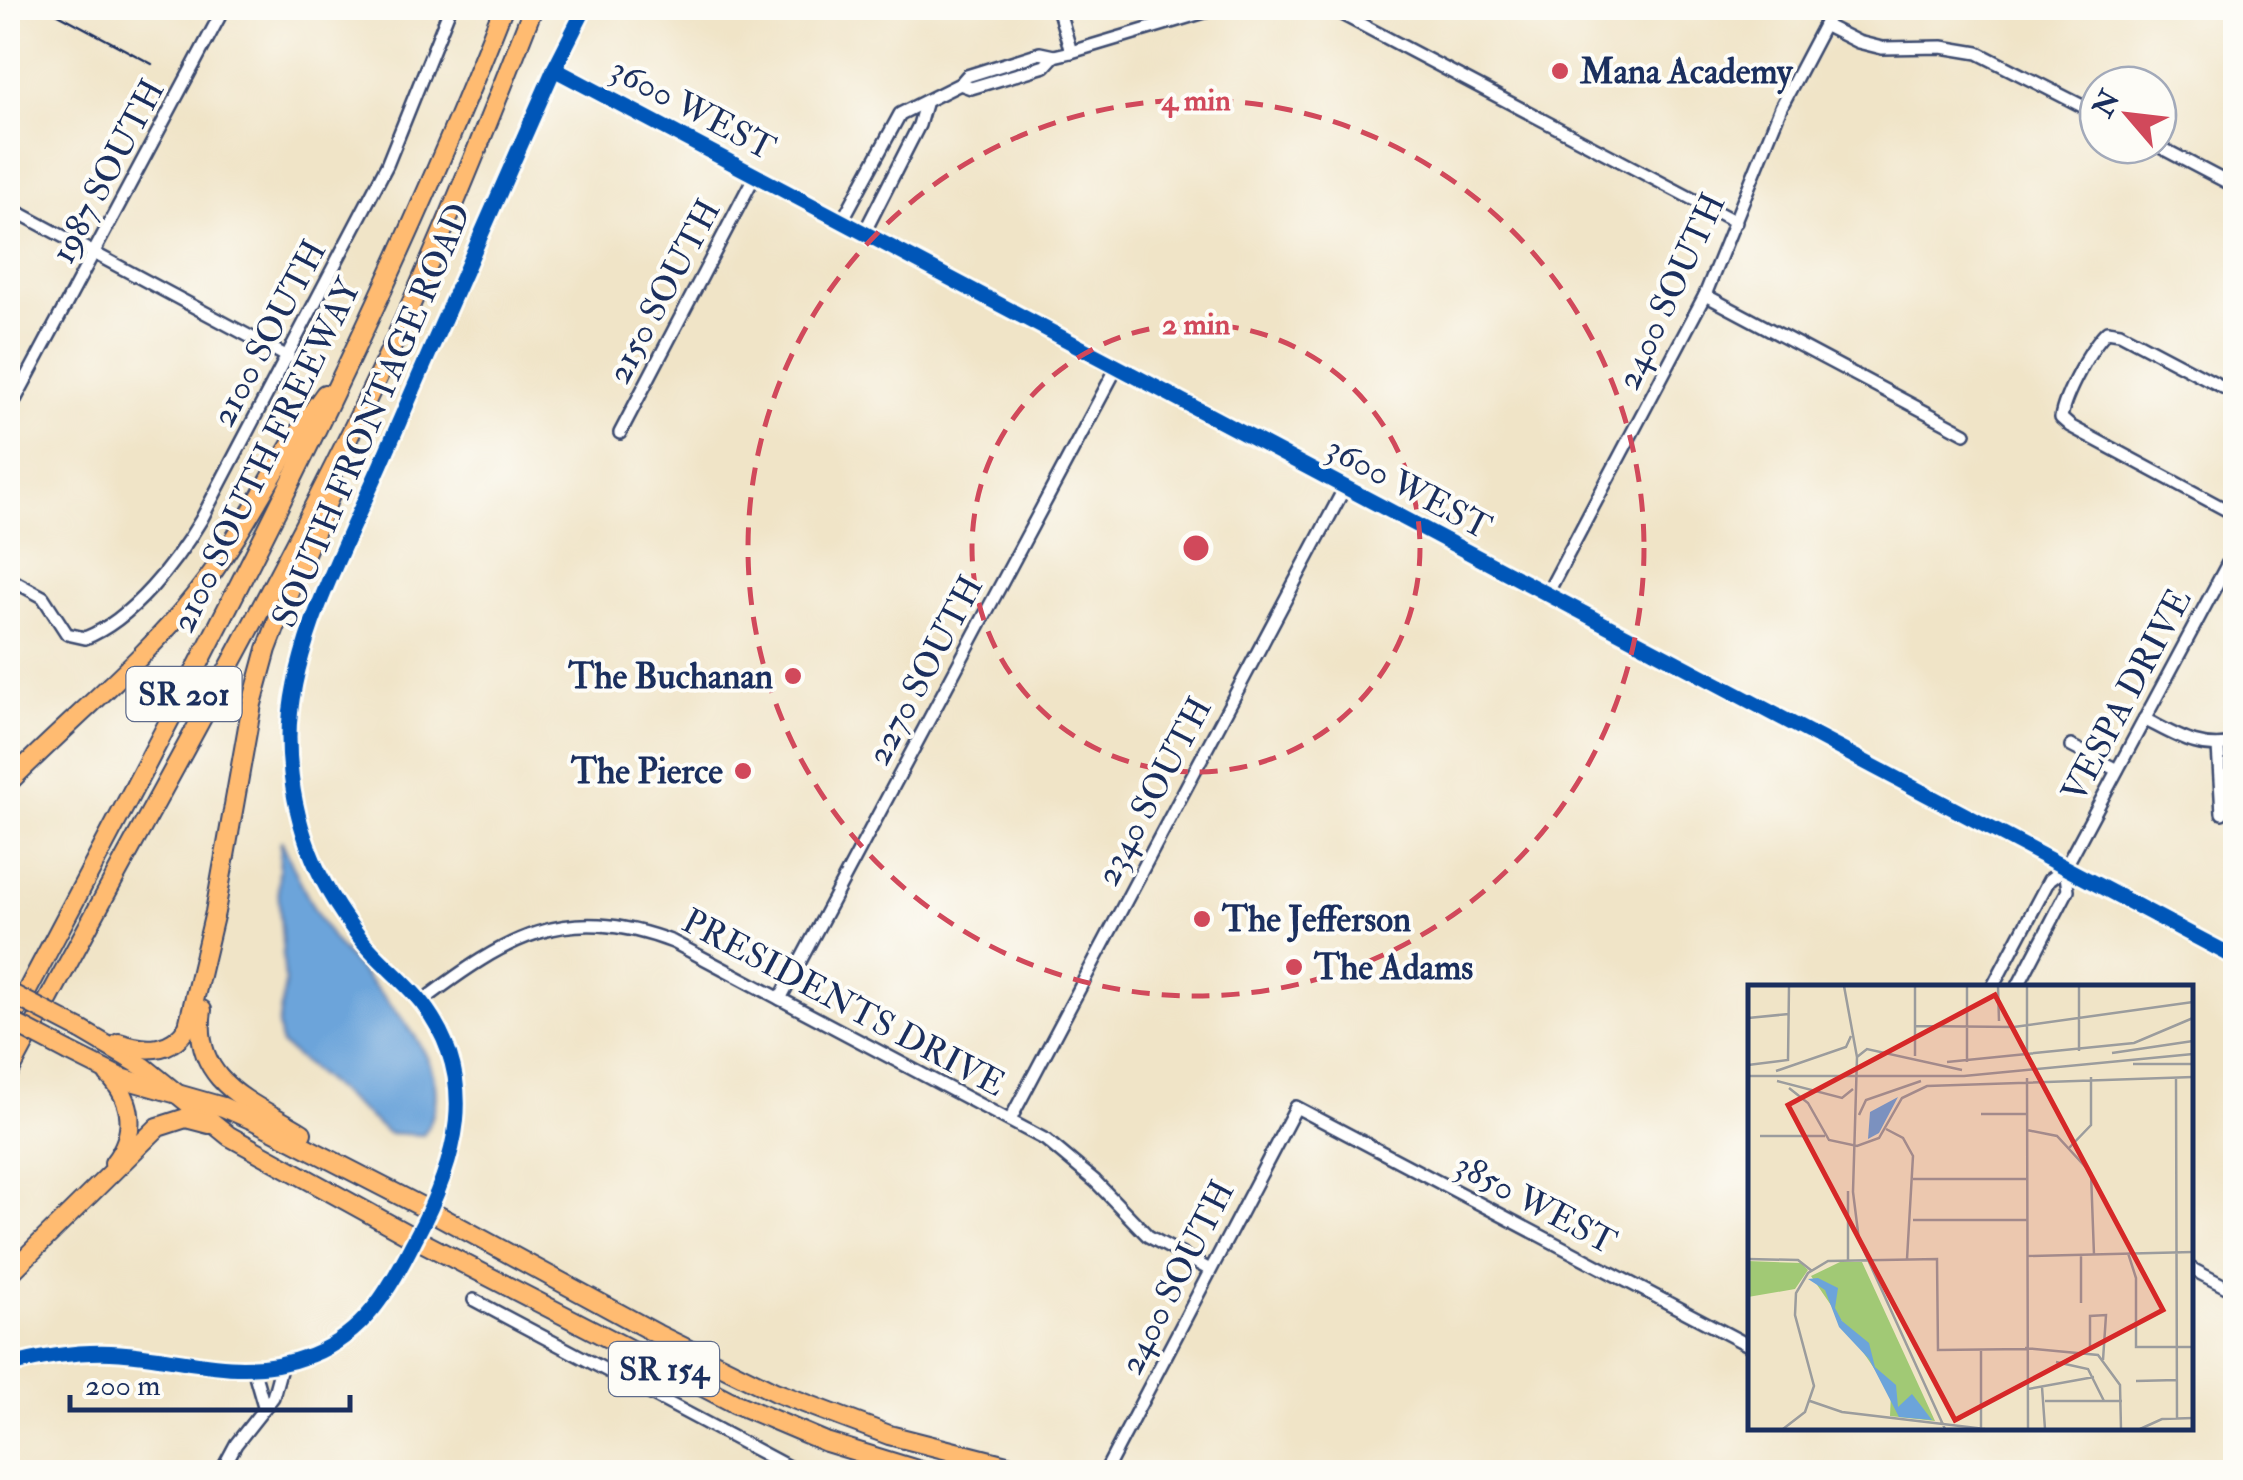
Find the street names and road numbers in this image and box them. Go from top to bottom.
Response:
street label: 3600 WEST [602,47,783,171]
street label: 1987 SOUTH [41,72,175,271]
street label: 2400 SOUTH [1606,186,1736,397]
street label: 2150 SOUTH [597,192,731,391]
street label: SOUTH FRONTAGE ROAD [262,197,481,634]
street label: 2100 SOUTH [201,233,336,434]
street label: 2100 SOUTH FREEWAY [161,270,371,640]
street label: 3600 WEST [1318,426,1499,550]
street label: 2270 SOUTH [857,568,993,773]
street label: VESPA DRIVE [2052,581,2202,810]
road number: SR 201 [126,667,242,721]
street label: 2340 SOUTH [1086,690,1222,893]
street label: PRESIDENTS DRIVE [675,899,1012,1107]
street label: 3850 WEST [1447,1143,1624,1265]
street label: 2400 SOUTH [1109,1173,1245,1382]
road number: SR 154 [609,1342,719,1396]

